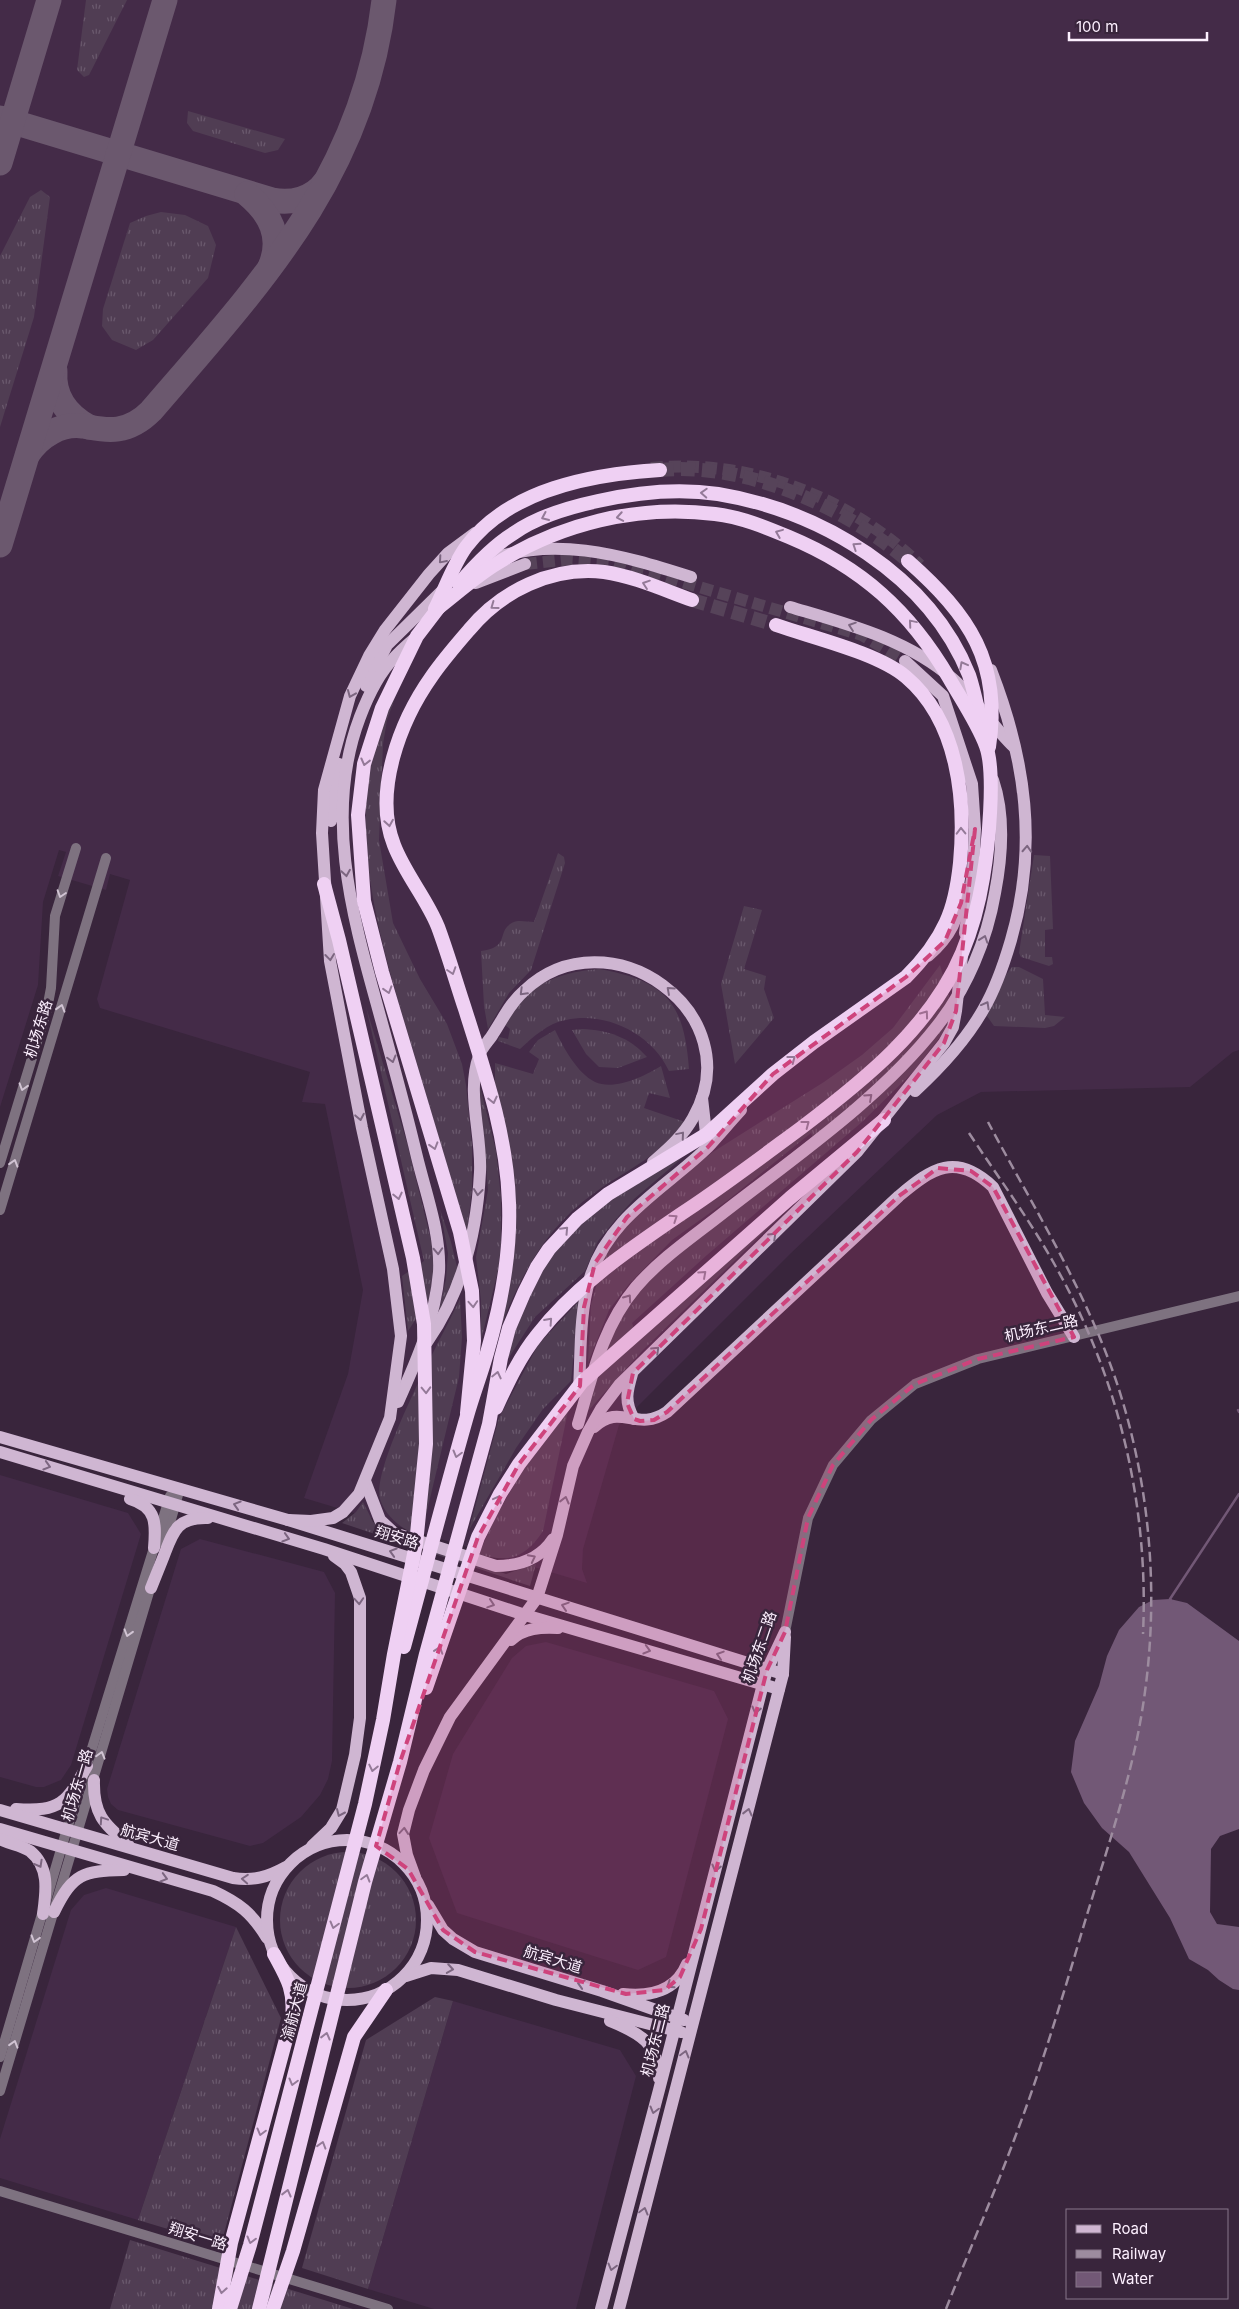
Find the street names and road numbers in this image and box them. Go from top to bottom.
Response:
street label: 机场东路 [20,998,56,1060]
street label: 机场东二路 [1002,1310,1080,1346]
street label: 翔安路 [373,1521,421,1553]
street label: 机场东二路 [738,1608,780,1686]
street label: 机场东一路 [58,1746,96,1824]
street label: 航宾大道 [119,1820,181,1854]
street label: 航宾大道 [522,1941,584,1977]
street label: 渝航大道 [277,1980,311,2042]
street label: 机场东二路 [637,2001,673,2079]
street label: 翔安一路 [167,2218,229,2254]

